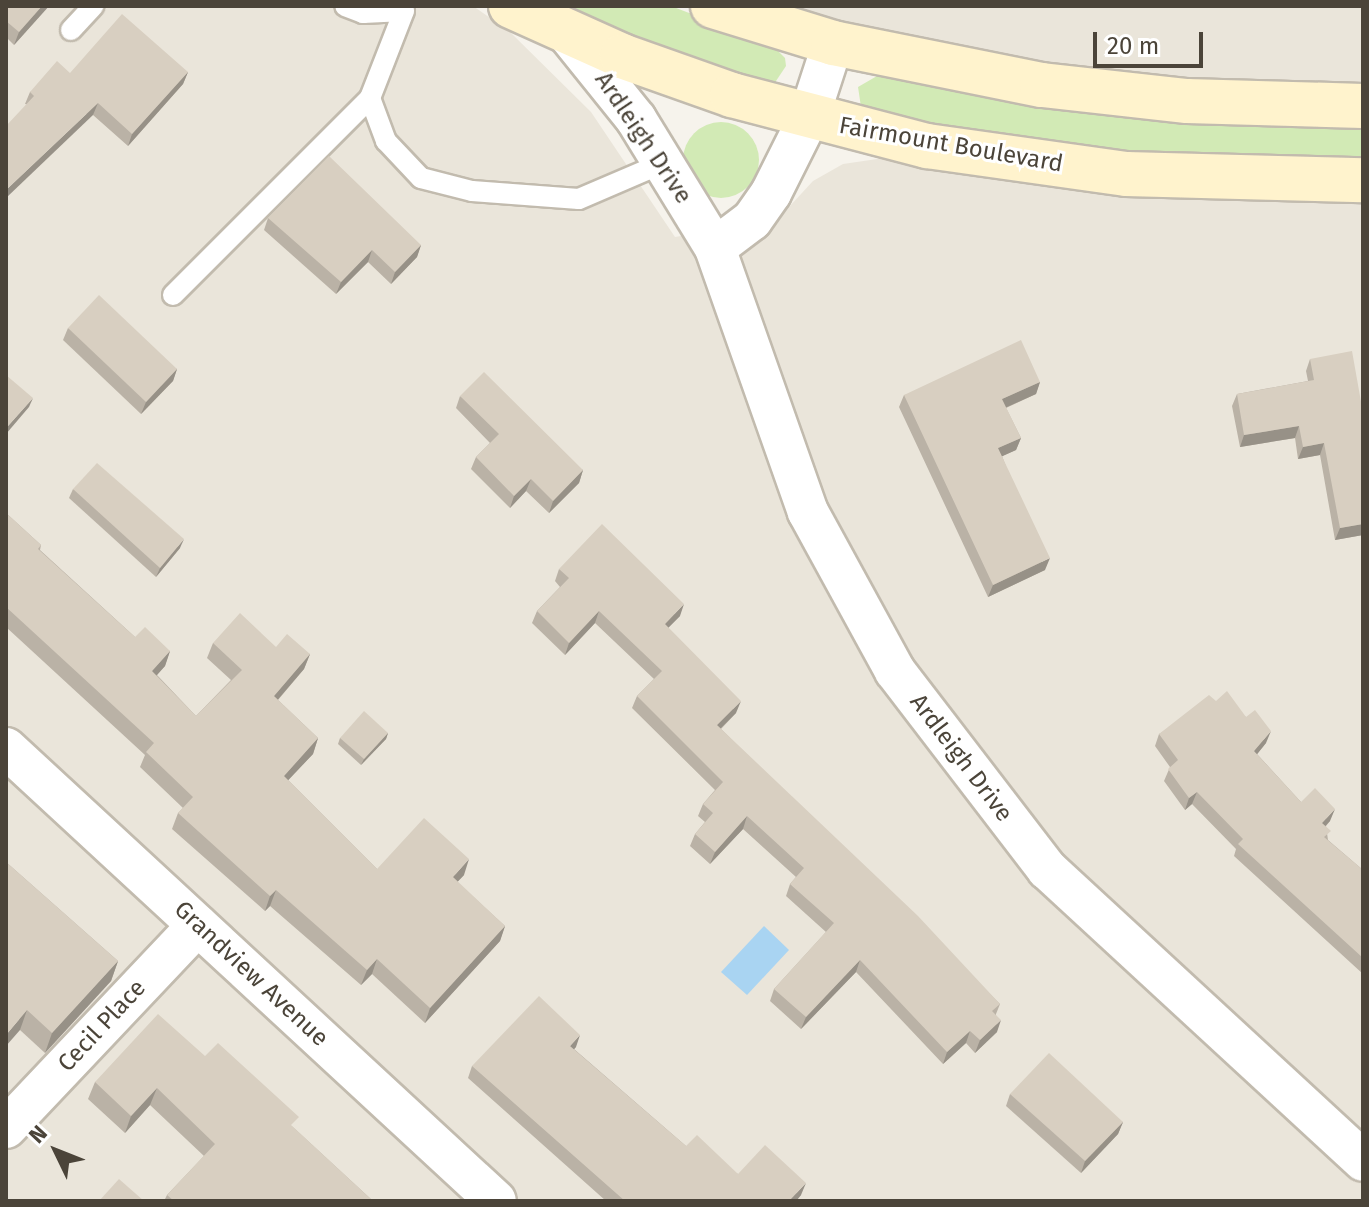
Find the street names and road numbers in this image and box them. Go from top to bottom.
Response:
street label: Ardleigh Drive [588,67,698,209]
street label: Fairmount Boulevard [837,111,1065,179]
street label: Ardleigh Drive [904,688,1018,828]
street label: Grandview Avenue [168,895,334,1053]
street label: Cecil Place [52,974,152,1078]

